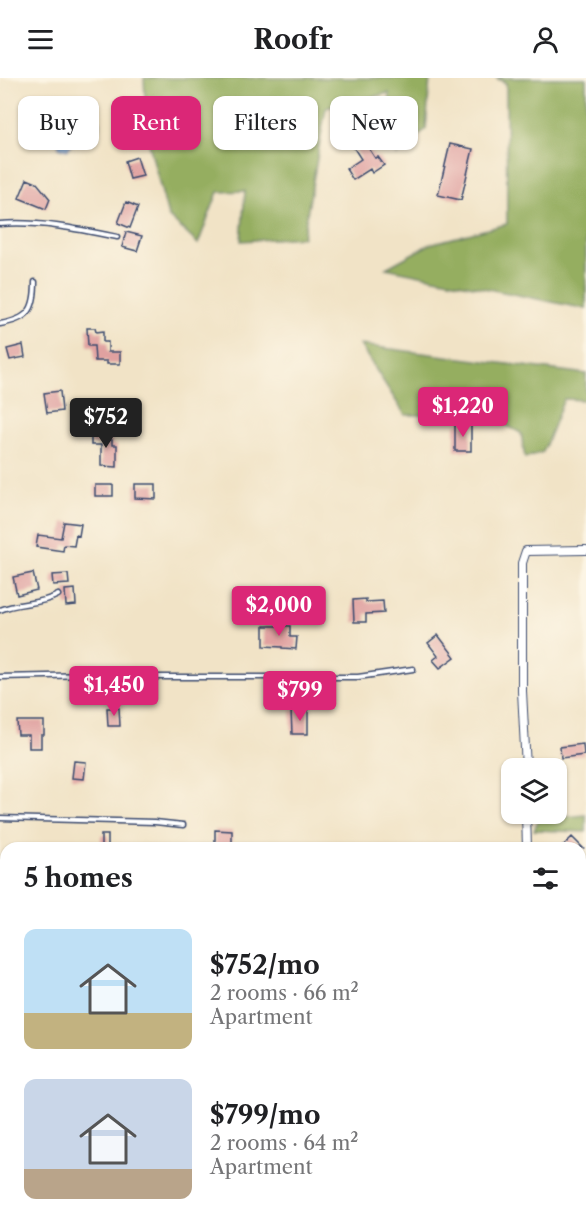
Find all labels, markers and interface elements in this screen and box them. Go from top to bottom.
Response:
icon: menu [24,23,57,56]
text: Roofr [253,23,333,56]
icon: person [529,23,562,56]
chip: Buy [18,96,99,150]
chip: Rent [111,96,201,150]
chip: Filters [213,96,318,150]
chip: New [330,96,418,150]
pin: $1,220 [414,387,512,438]
text: $1,220 [432,394,494,418]
pin: $752 [70,398,142,449]
text: $752 [84,405,128,429]
pin: $2,000 [230,586,328,637]
text: $2,000 [246,593,312,617]
pin: $1,450 [65,666,163,717]
pin: $799 [264,671,336,722]
text: $1,450 [83,673,145,697]
text: $799 [277,678,323,702]
map controls [501,758,567,824]
button: layers [501,758,567,824]
text: 5 homes [24,862,133,894]
icon: filters [529,862,562,895]
text: $752/mo [210,949,320,981]
icon: home [72,953,144,1025]
text: 2 rooms · 66 m² [210,981,359,1005]
text: Apartment [210,1005,313,1029]
text: $799/mo [210,1099,321,1131]
icon: home [72,1103,144,1175]
text: 2 rooms · 64 m² [210,1131,359,1155]
text: Apartment [210,1155,313,1179]

